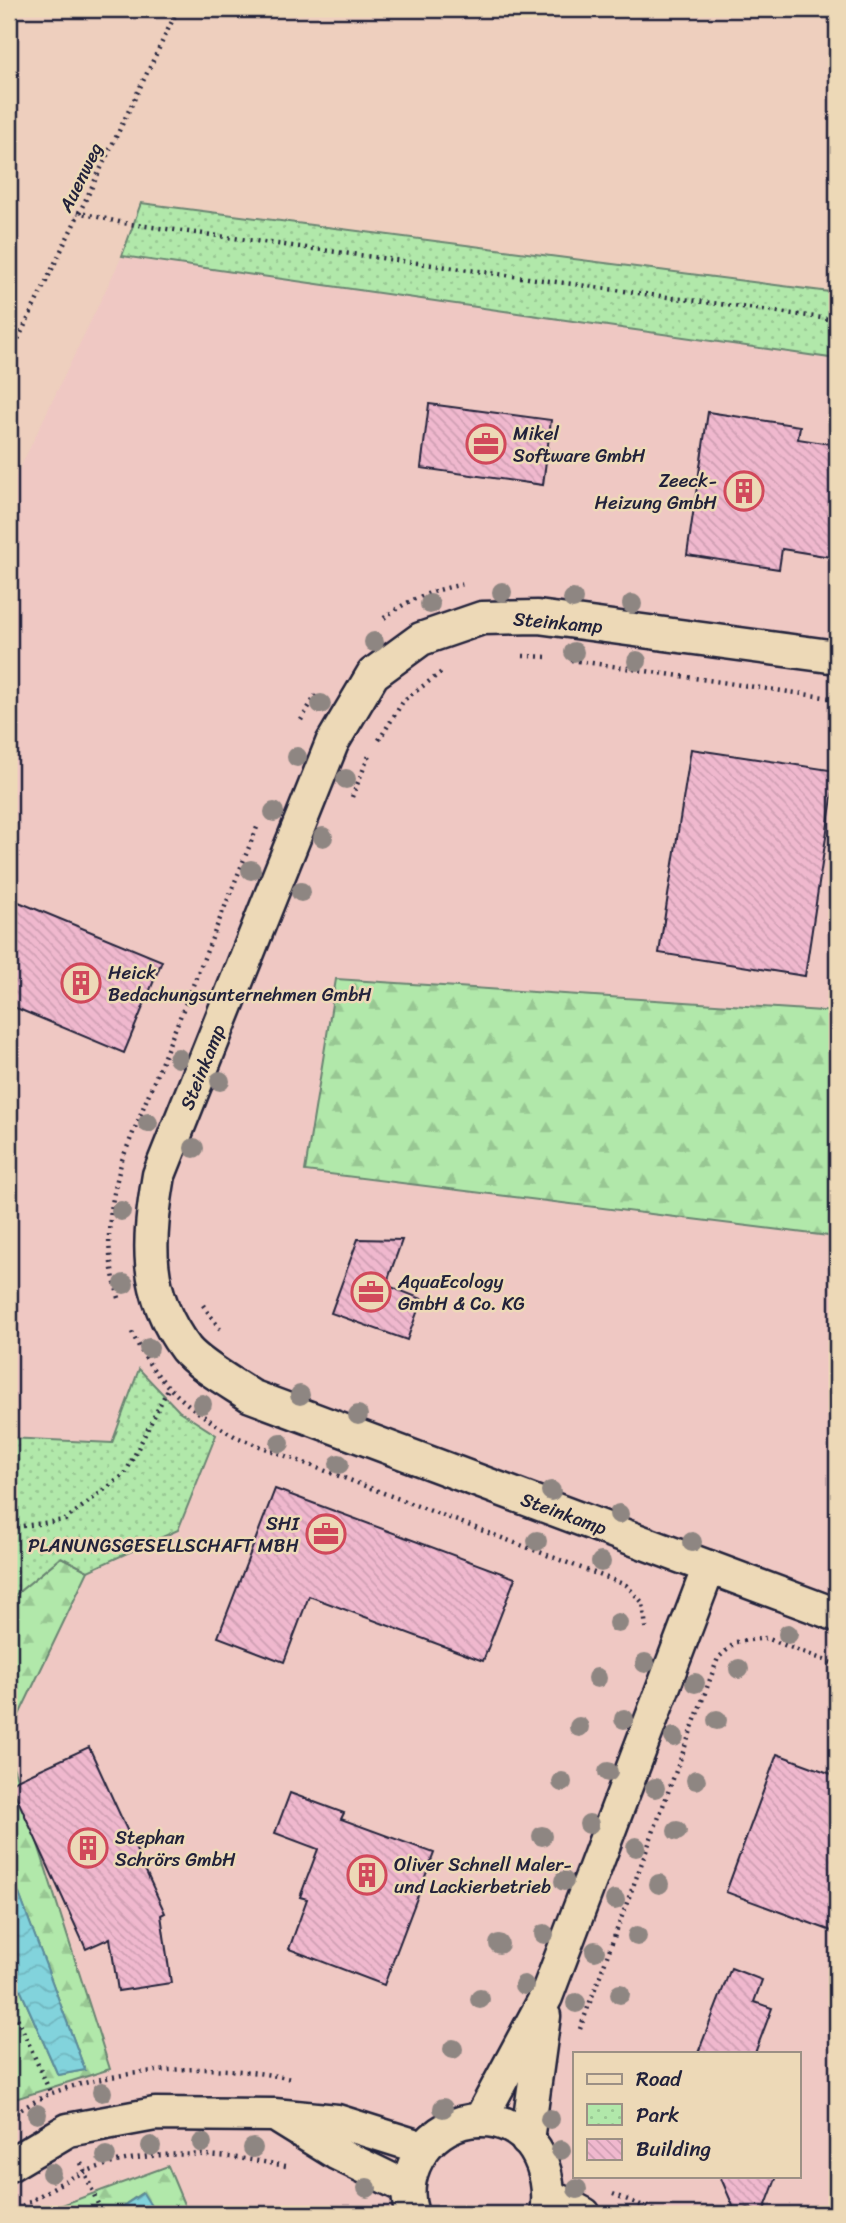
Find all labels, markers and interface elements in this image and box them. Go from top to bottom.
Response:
street label: Auenweg [49,136,112,219]
place label: Mikel Software GmbH [513,417,646,472]
office icon: Mikel Software GmbH [465,423,507,465]
place label: Zeeck- Heizung GmbH [595,464,718,519]
building icon: Zeeck- Heizung GmbH [723,470,765,512]
street label: Steinkamp [512,602,604,643]
place label: Heick Bedachungsunternehmen GmbH [108,956,372,1011]
building icon: Heick Bedachungsunternehmen GmbH [60,962,102,1004]
street label: Steinkamp [170,1019,235,1115]
place label: AquaEcology GmbH & Co. KG [397,1265,525,1320]
office icon: AquaEcology GmbH & Co. KG [350,1271,392,1313]
street label: Steinkamp [516,1483,612,1544]
place label: SHI PLANUNGSGESELLSCHAFT MBH [28,1507,300,1562]
office icon: SHI PLANUNGSGESELLSCHAFT MBH [305,1513,347,1555]
place label: Stephan Schrörs GmbH [115,1821,236,1876]
building icon: Stephan Schrörs GmbH [67,1827,109,1869]
place label: Oliver Schnell Maler- und Lackierbetrieb [394,1848,572,1903]
building icon: Oliver Schnell Maler- und Lackierbetrieb [346,1854,388,1896]
legend [573,2052,800,2178]
text: Road [636,2060,683,2098]
text: Park [636,2096,679,2134]
text: Building [636,2130,712,2168]

